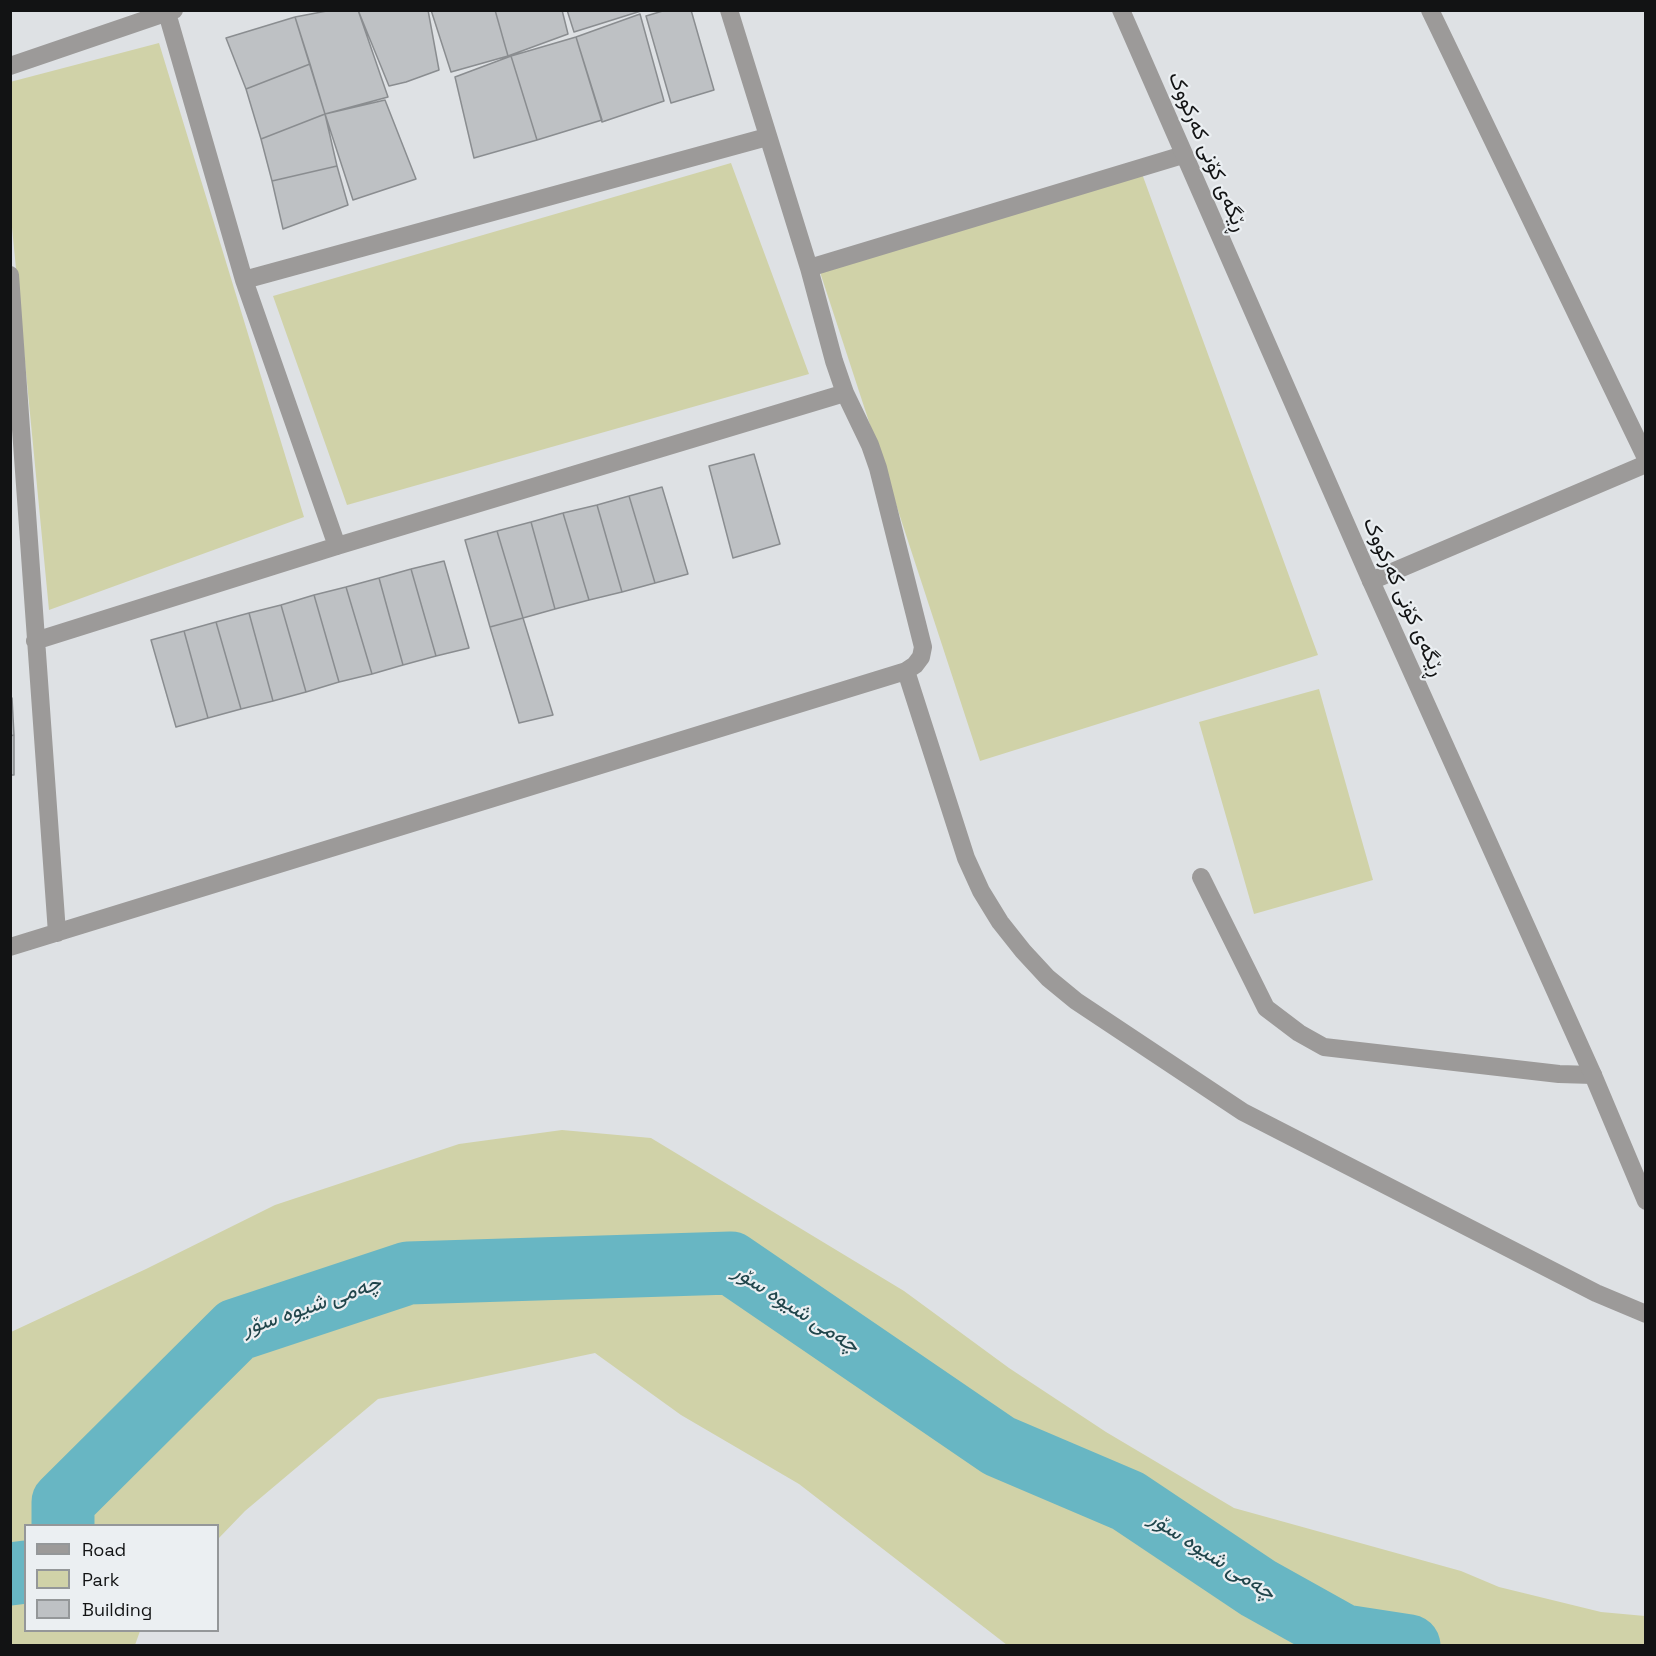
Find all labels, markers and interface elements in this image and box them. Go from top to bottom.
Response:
street label: ڕێگەی کۆنی کەرکووک [1162,68,1252,236]
street label: ڕێگەی کۆنی کەرکووک [1357,514,1449,680]
water label: چەمی شیوە سۆر [728,1258,864,1360]
water label: چەمی شیوە سۆر [239,1270,385,1342]
water label: چەمی شیوە سۆر [1144,1505,1280,1607]
legend [24,1524,219,1632]
text: Road [82,1538,126,1561]
text: Park [82,1568,119,1591]
text: Building [82,1598,152,1621]

